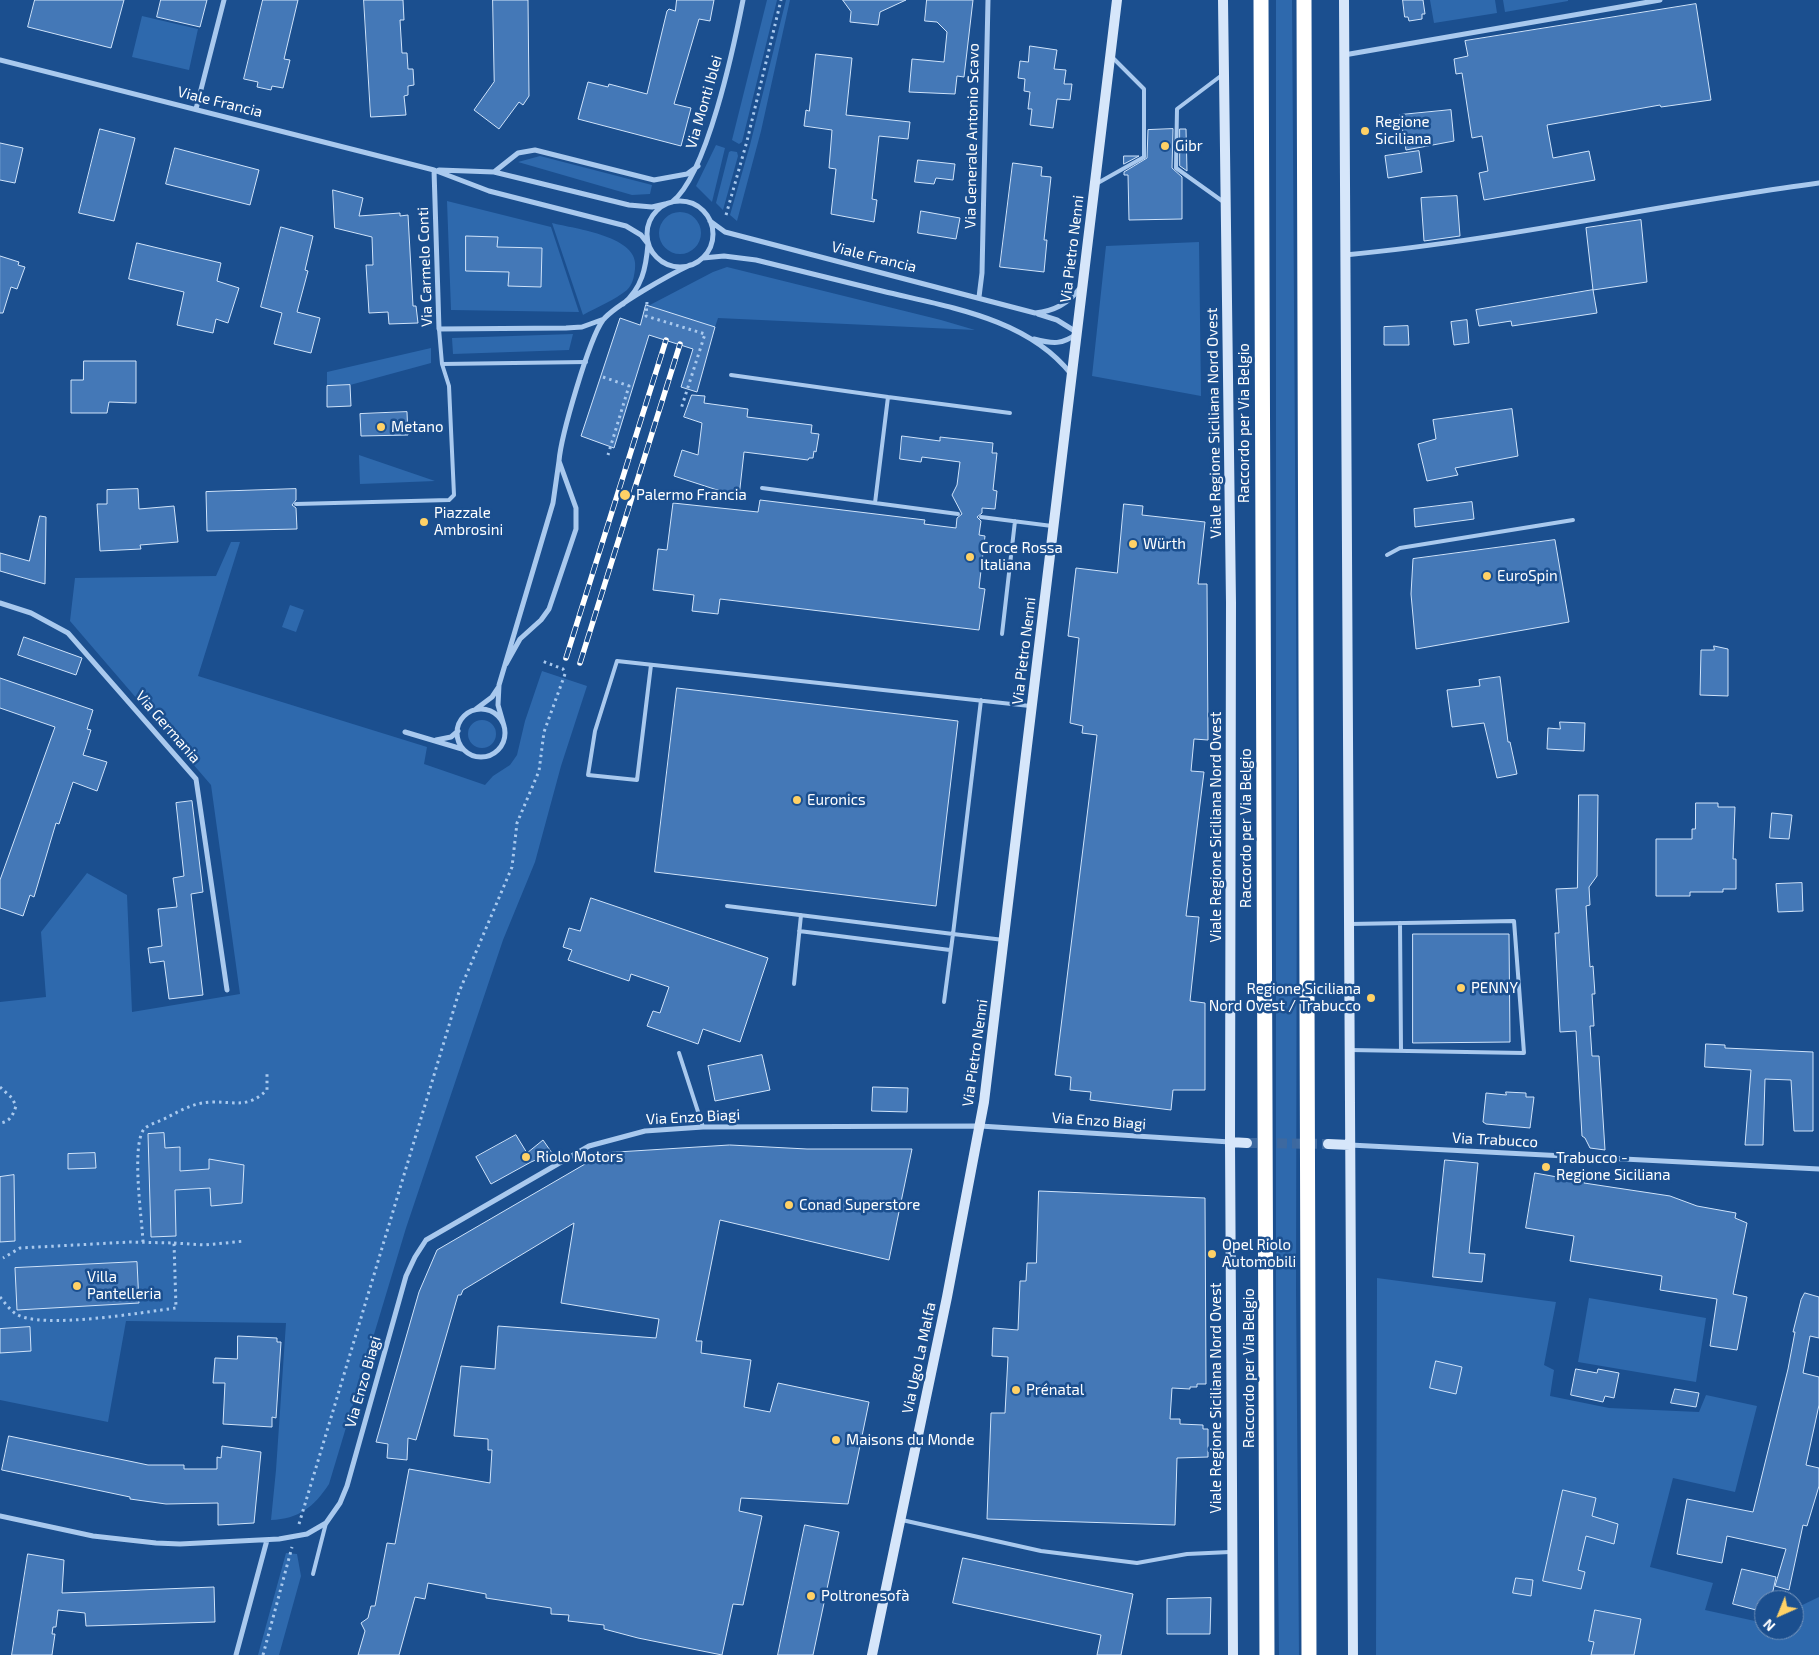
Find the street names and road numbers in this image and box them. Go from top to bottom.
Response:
street label: Via Generale Antonio Scavo [961,43,983,229]
street label: Via Monti Iblei [682,53,726,151]
street label: Viale Francia [176,83,264,121]
street label: Via Pietro Nenni [1056,194,1088,304]
street label: Via Carmelo Conti [414,207,436,327]
street label: Viale Francia [830,238,918,276]
street label: Viale Regione Siciliana Nord Ovest [1203,307,1225,539]
street label: Raccordo per Via Belgio [1235,343,1253,503]
street label: Via Pietro Nenni [1008,596,1040,706]
street label: Via Germania [132,687,204,767]
street label: Viale Regione Siciliana Nord Ovest [1207,712,1225,942]
street label: Raccordo per Via Belgio [1237,748,1255,908]
street label: Via Pietro Nenni [959,998,991,1108]
street label: Via Enzo Biagi [645,1106,741,1128]
street label: Via Enzo Biagi [1051,1109,1147,1133]
street label: Via Trabucco [1452,1129,1538,1151]
street label: Viale Regione Siciliana Nord Ovest [1207,1283,1225,1513]
street label: Raccordo per Via Belgio [1240,1288,1258,1448]
street label: Via Ugo La Malfa [898,1301,940,1415]
street label: Via Enzo Biagi [341,1334,385,1430]

